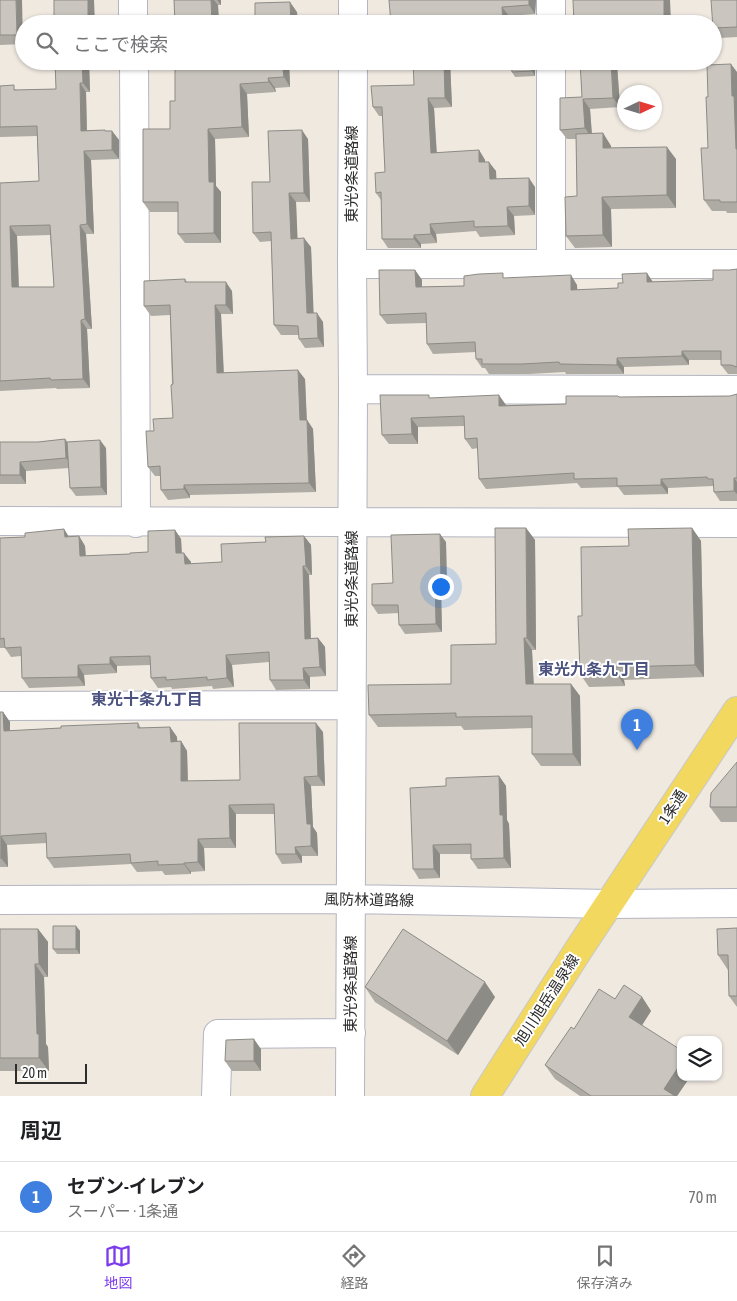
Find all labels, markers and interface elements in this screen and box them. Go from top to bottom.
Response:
search box [15,15,722,70]
icon: search [33,29,61,57]
text: ここで検索 [73,33,168,55]
north arrow [617,85,662,130]
street label: 東光9条道路線 [343,125,360,223]
street label: 東光9条道路線 [343,530,360,628]
your location [428,574,454,600]
district label: 東光九条九丁目 [538,660,650,678]
district label: 東光十条九丁目 [91,690,203,708]
pin: 1 [621,709,653,750]
street label: 1条通 [655,787,690,827]
street label: 風防林道路線 [324,890,414,909]
street label: 東光9条道路線 [342,935,359,1033]
street label: 旭川旭岳温泉線 [511,951,582,1048]
map controls [677,1036,722,1081]
button: layers [677,1036,722,1081]
scale bar [15,1061,88,1084]
text: 20 m [22,1065,47,1081]
text: 周辺 [20,1118,62,1142]
text: セブン-イレブン [67,1175,205,1197]
text: 1 [32,1188,40,1206]
text: 70 m [688,1188,717,1206]
text: スーパー · 1条通 [67,1202,178,1220]
tab: 地図 [104,1242,132,1292]
tab: 経路 [340,1242,368,1292]
tab: 保存済み [577,1242,633,1292]

